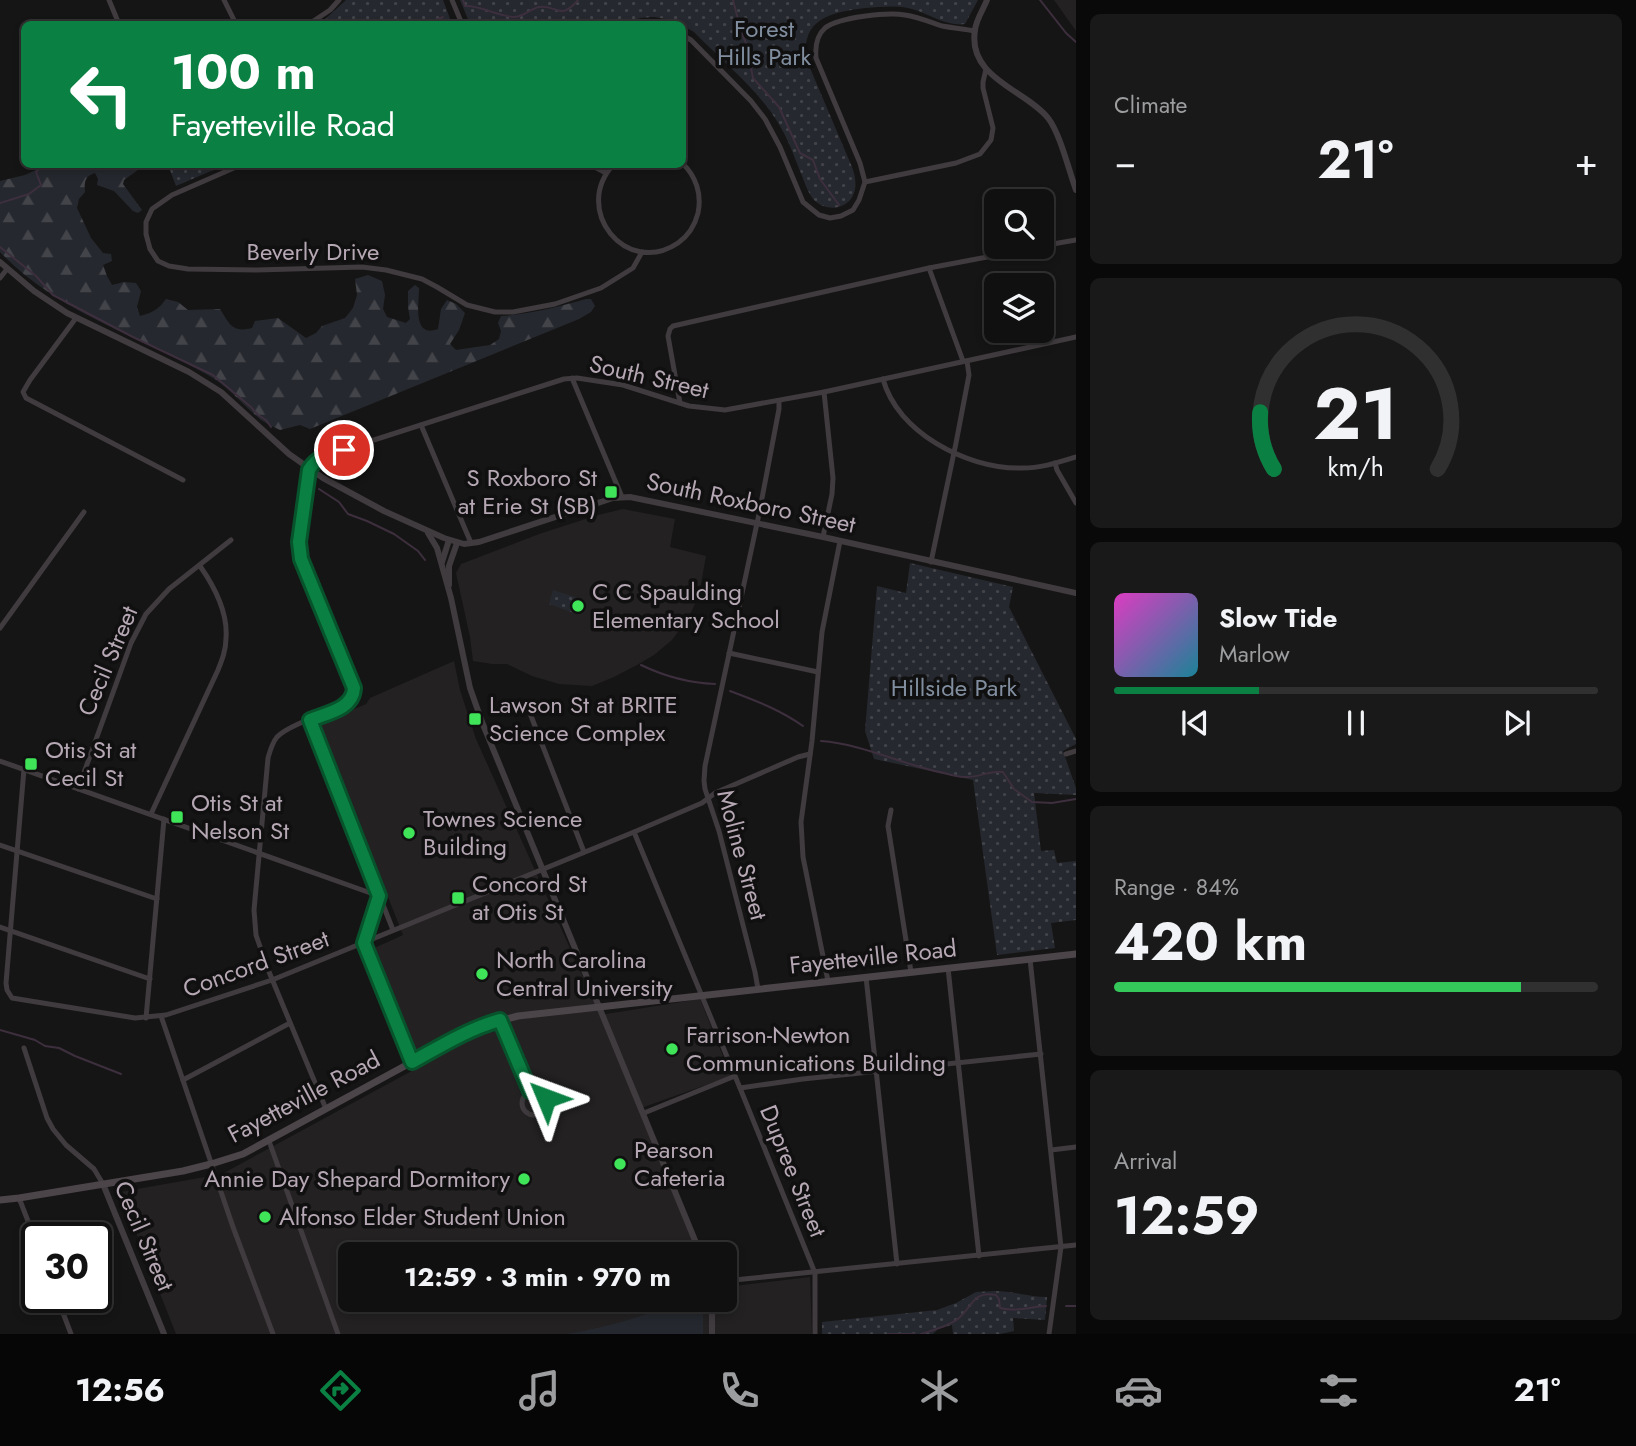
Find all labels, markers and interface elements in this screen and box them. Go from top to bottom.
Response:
park label: Forest Hills Park [717,11,811,74]
text: 100 m [171,37,316,107]
icon: left [56,49,147,140]
text: Climate [1114,88,1187,122]
text: Fayetteville Road [171,102,395,148]
text: 21° [1318,122,1394,198]
text: − [1114,134,1136,189]
text: + [1575,134,1598,189]
map controls [984,189,1054,343]
button: search [984,189,1054,259]
street label: Beverly Drive [247,234,379,269]
button: layers [984,273,1054,343]
street label: South Street [586,346,713,407]
text: 21 [1314,361,1398,466]
pin [314,420,374,480]
icon: arrive [325,431,363,469]
text: km/h [1328,449,1384,485]
place label: S Roxboro St at Erie St (SB) [458,460,597,523]
street label: South Roxboro Street [643,463,859,542]
marker: S Roxboro St at Erie St (SB) [603,484,619,500]
place label: C C Spaulding Elementary School [592,574,780,637]
marker: C C Spaulding Elementary School [570,598,586,614]
text: Slow Tide [1219,599,1338,637]
street label: Cecil Street [69,600,147,721]
text: Marlow [1219,637,1290,671]
park label: Hillside Park [891,670,1018,705]
place label: Lawson St at BRITE Science Complex [489,687,678,750]
icon: previous [1176,704,1214,742]
icon: pause [1337,704,1375,742]
icon: next [1498,704,1536,742]
marker: Lawson St at BRITE Science Complex [467,711,483,727]
place label: Otis St at Cecil St [45,732,136,795]
marker: Otis St at Cecil St [23,756,39,772]
place label: Otis St at Nelson St [191,785,289,848]
street label: Moline Street [708,786,777,924]
place label: Townes Science Building [423,801,582,864]
marker: Otis St at Nelson St [169,809,185,825]
marker: Townes Science Building [401,825,417,841]
place label: Concord St at Otis St [472,866,587,929]
text: Range · 84% [1114,870,1239,904]
marker: Concord St at Otis St [450,890,466,906]
text: 420 km [1114,904,1307,980]
street label: Concord Street [178,921,334,1006]
street label: Fayetteville Road [788,930,958,983]
place label: North Carolina Central University [496,942,673,1005]
marker: North Carolina Central University [474,966,490,982]
place label: Farrison-Newton Communications Building [686,1017,946,1080]
marker: Farrison-Newton Communications Building [664,1041,680,1057]
street label: Fayetteville Road [221,1042,386,1151]
position arrow [509,1061,583,1135]
street label: Dupree Street [751,1100,836,1242]
place label: Pearson Cafeteria [634,1132,725,1195]
text: Arrival [1114,1144,1177,1178]
marker: Pearson Cafeteria [612,1156,628,1172]
place label: Annie Day Shepard Dormitory [204,1161,510,1196]
marker: Annie Day Shepard Dormitory [516,1171,532,1187]
street label: Cecil Street [106,1175,183,1296]
text: 12:59 [1114,1178,1260,1254]
place label: Alfonso Elder Student Union [279,1199,566,1234]
marker: Alfonso Elder Student Union [257,1209,273,1225]
speed limit sign: 30 [21,1222,112,1313]
text: 12:59 · 3 min · 970 m [404,1258,671,1296]
icon: directions [316,1366,365,1415]
icon: music [515,1366,564,1415]
icon: phone [715,1366,764,1415]
icon: climate [915,1366,964,1415]
icon: car [1114,1366,1163,1415]
icon: filters [1314,1366,1363,1415]
text: 12:56 [75,1367,165,1413]
text: 21° [1514,1367,1561,1413]

